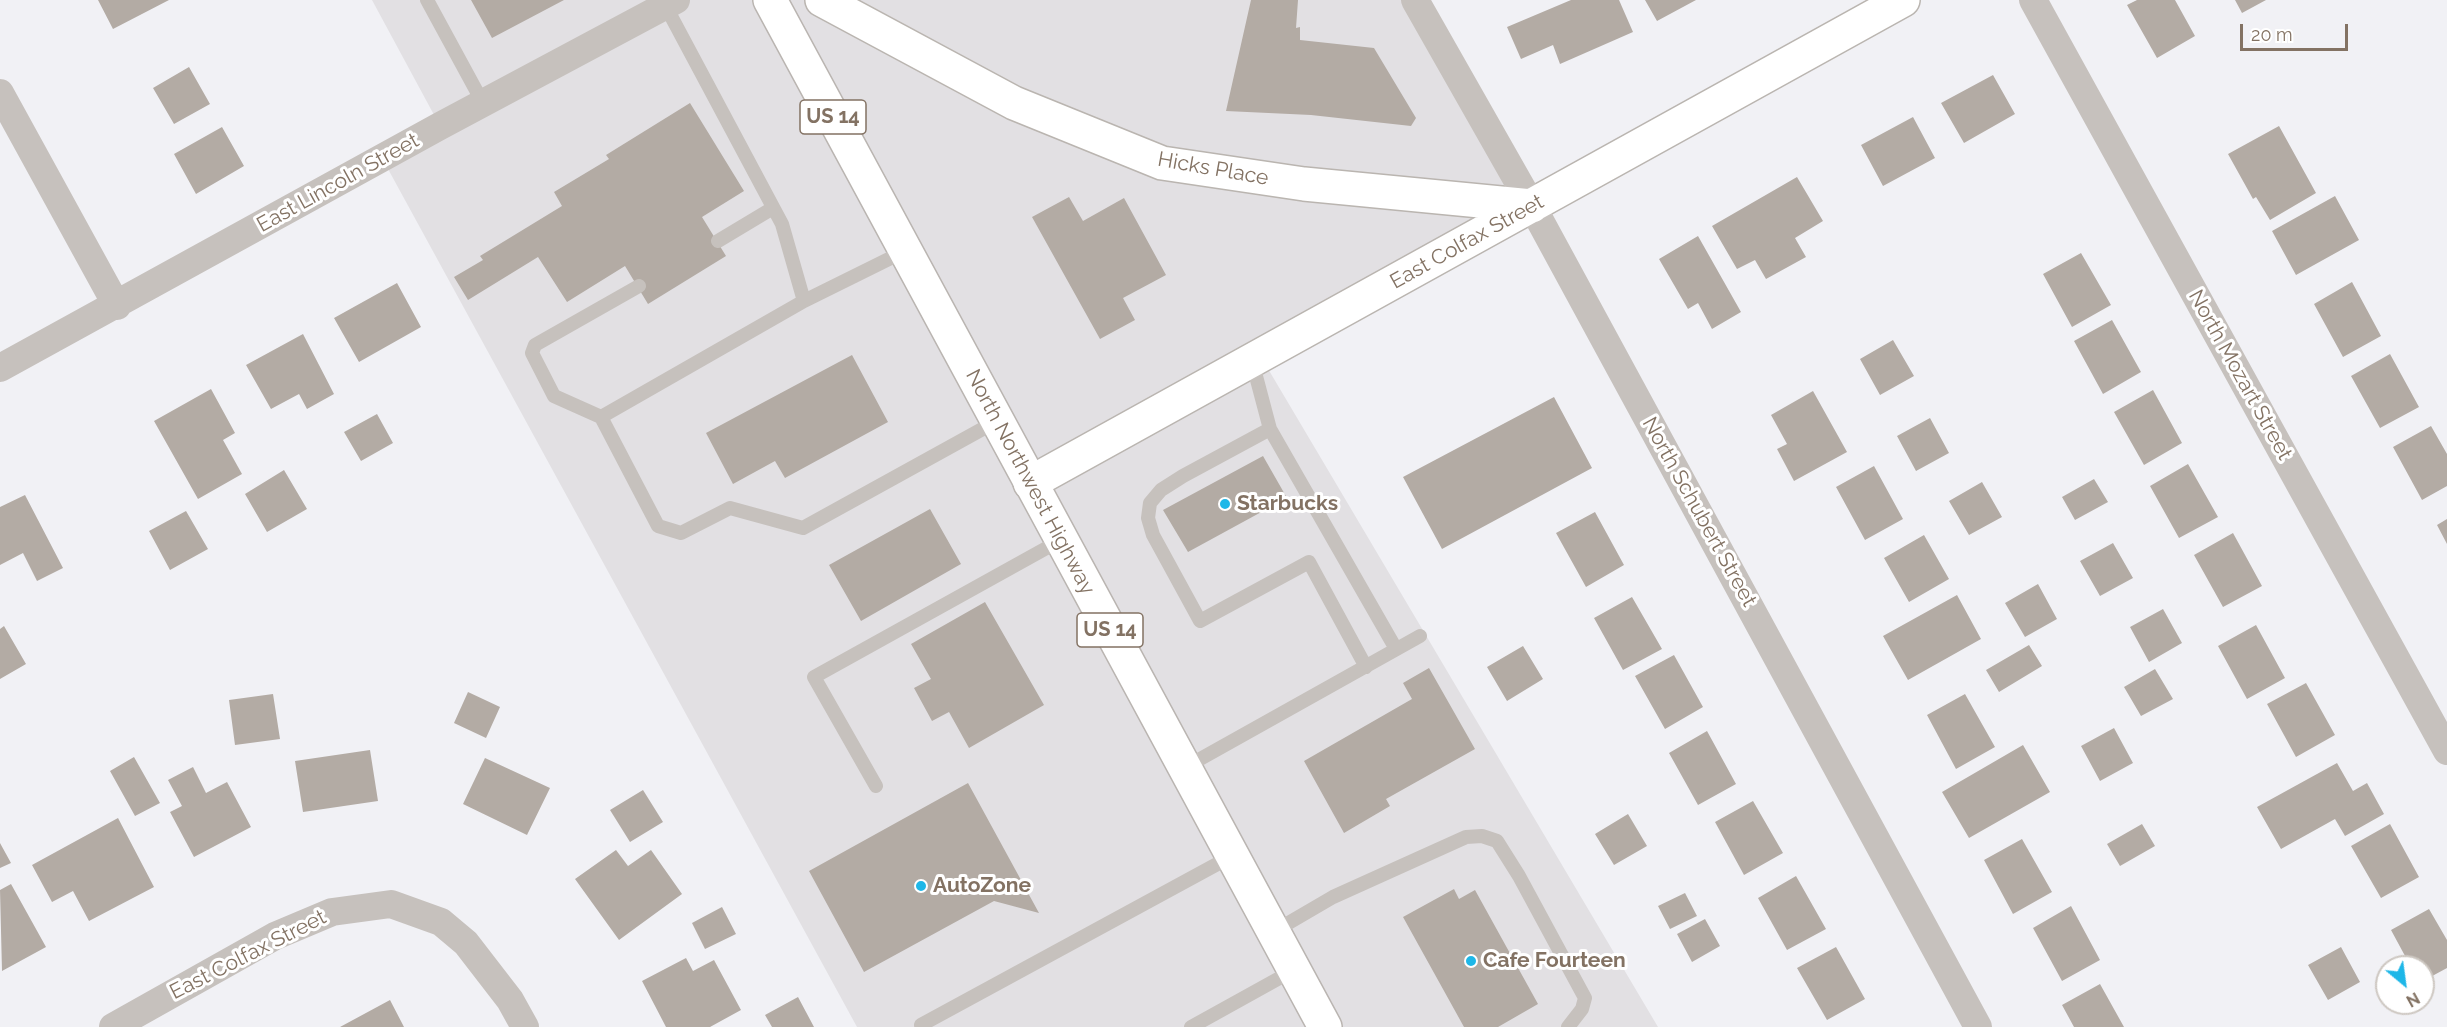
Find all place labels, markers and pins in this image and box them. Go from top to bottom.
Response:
place label: Starbucks [1237,491,1338,517]
marker: Starbucks [1218,497,1232,511]
place label: AutoZone [933,873,1031,899]
marker: AutoZone [914,879,928,893]
place label: Cafe Fourteen [1483,948,1626,974]
marker: Cafe Fourteen [1464,954,1478,968]

